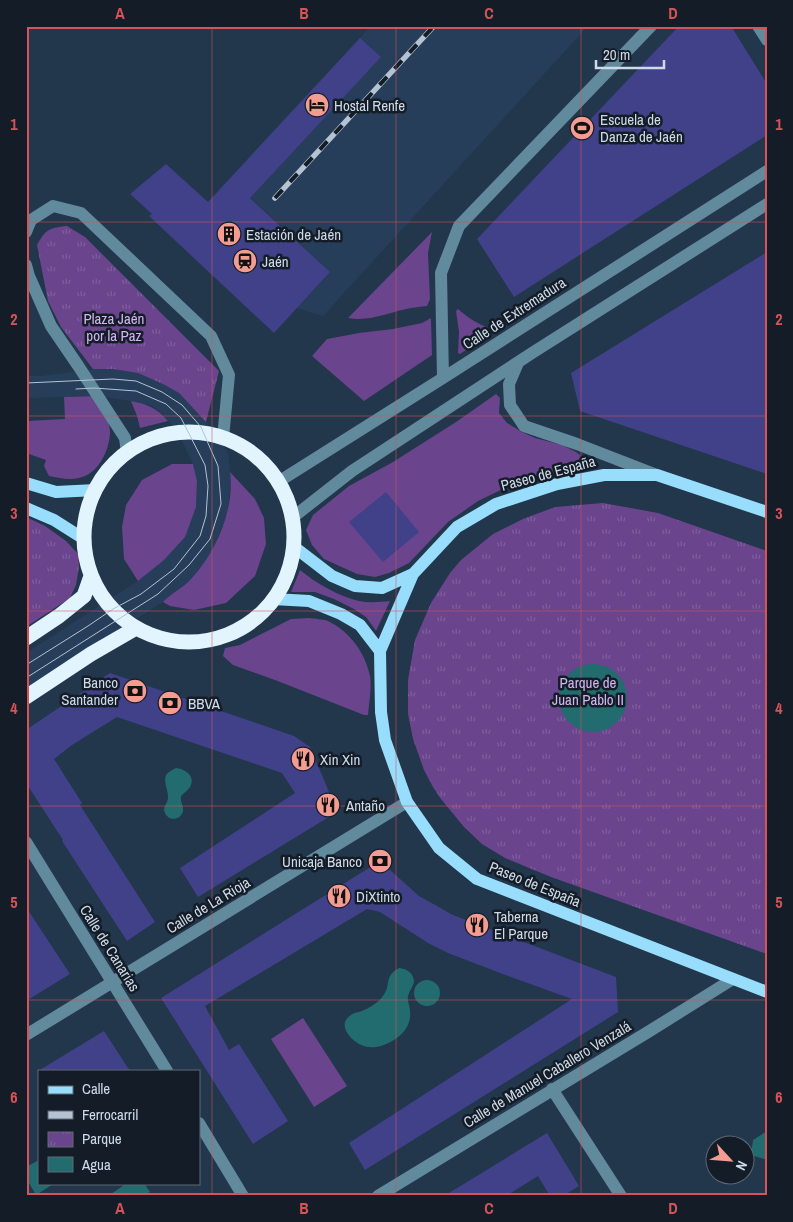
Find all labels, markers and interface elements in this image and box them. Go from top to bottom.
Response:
text: A [115,2,125,24]
text: B [299,2,309,24]
text: C [484,2,494,24]
text: D [668,2,678,24]
scale bar [596,38,663,70]
text: 20 m [603,44,630,65]
hotel icon: Hostal Renfe [304,92,330,118]
place label: Hostal Renfe [334,95,405,116]
place label: Escuela de Danza de Jaén [600,109,683,147]
text: 1 [10,113,18,135]
text: 1 [775,113,783,135]
sports icon: Escuela de Danza de Jaén [569,115,595,141]
building icon: Estación de Jaén [216,221,242,247]
place label: Estación de Jaén [246,224,341,245]
station icon: Jaén [232,248,258,274]
place label: Jaén [262,251,289,272]
street label: Calle de Extremadura [458,272,570,354]
text: 2 [10,308,18,330]
park label: Plaza Jaén por la Paz [84,308,144,346]
text: 2 [775,308,783,330]
street label: Paseo de España [498,450,598,496]
text: 3 [10,502,18,524]
text: 3 [775,502,783,524]
place label: Banco Santander [61,672,118,710]
park label: Parque de Juan Pablo II [552,672,624,710]
bank icon: Banco Santander [122,678,148,704]
bank icon: BBVA [157,690,183,716]
place label: BBVA [188,693,221,714]
text: 4 [10,697,18,719]
text: 4 [775,697,783,719]
restaurant icon: Xin Xin [290,746,316,772]
place label: Xin Xin [320,749,360,770]
restaurant icon: Antaño [315,792,341,818]
place label: Antaño [345,795,385,816]
bank icon: Unicaja Banco [367,848,393,874]
place label: Unicaja Banco [282,851,362,872]
street label: Paseo de España [486,856,584,912]
street label: Calle de La Rioja [162,872,254,938]
restaurant icon: DiXtinto [326,883,352,909]
place label: DiXtinto [356,886,401,907]
text: 5 [10,891,18,913]
text: 5 [775,891,783,913]
street label: Calle de Canarias [75,901,145,995]
place label: Taberna El Parque [494,906,548,944]
restaurant icon: Taberna El Parque [464,912,490,938]
street label: Calle de Manuel Caballero Venzalá [459,1015,635,1132]
legend [38,1070,200,1184]
text: Calle [82,1078,110,1099]
text: 6 [10,1086,18,1108]
text: 6 [775,1086,783,1108]
text: Ferrocarril [82,1104,138,1125]
text: Parque [82,1128,122,1149]
north arrow [706,1134,756,1184]
text: Agua [81,1154,111,1175]
text: N [732,1158,752,1173]
text: A [115,1197,125,1219]
text: B [299,1197,309,1219]
text: C [484,1197,494,1219]
text: D [668,1197,678,1219]

